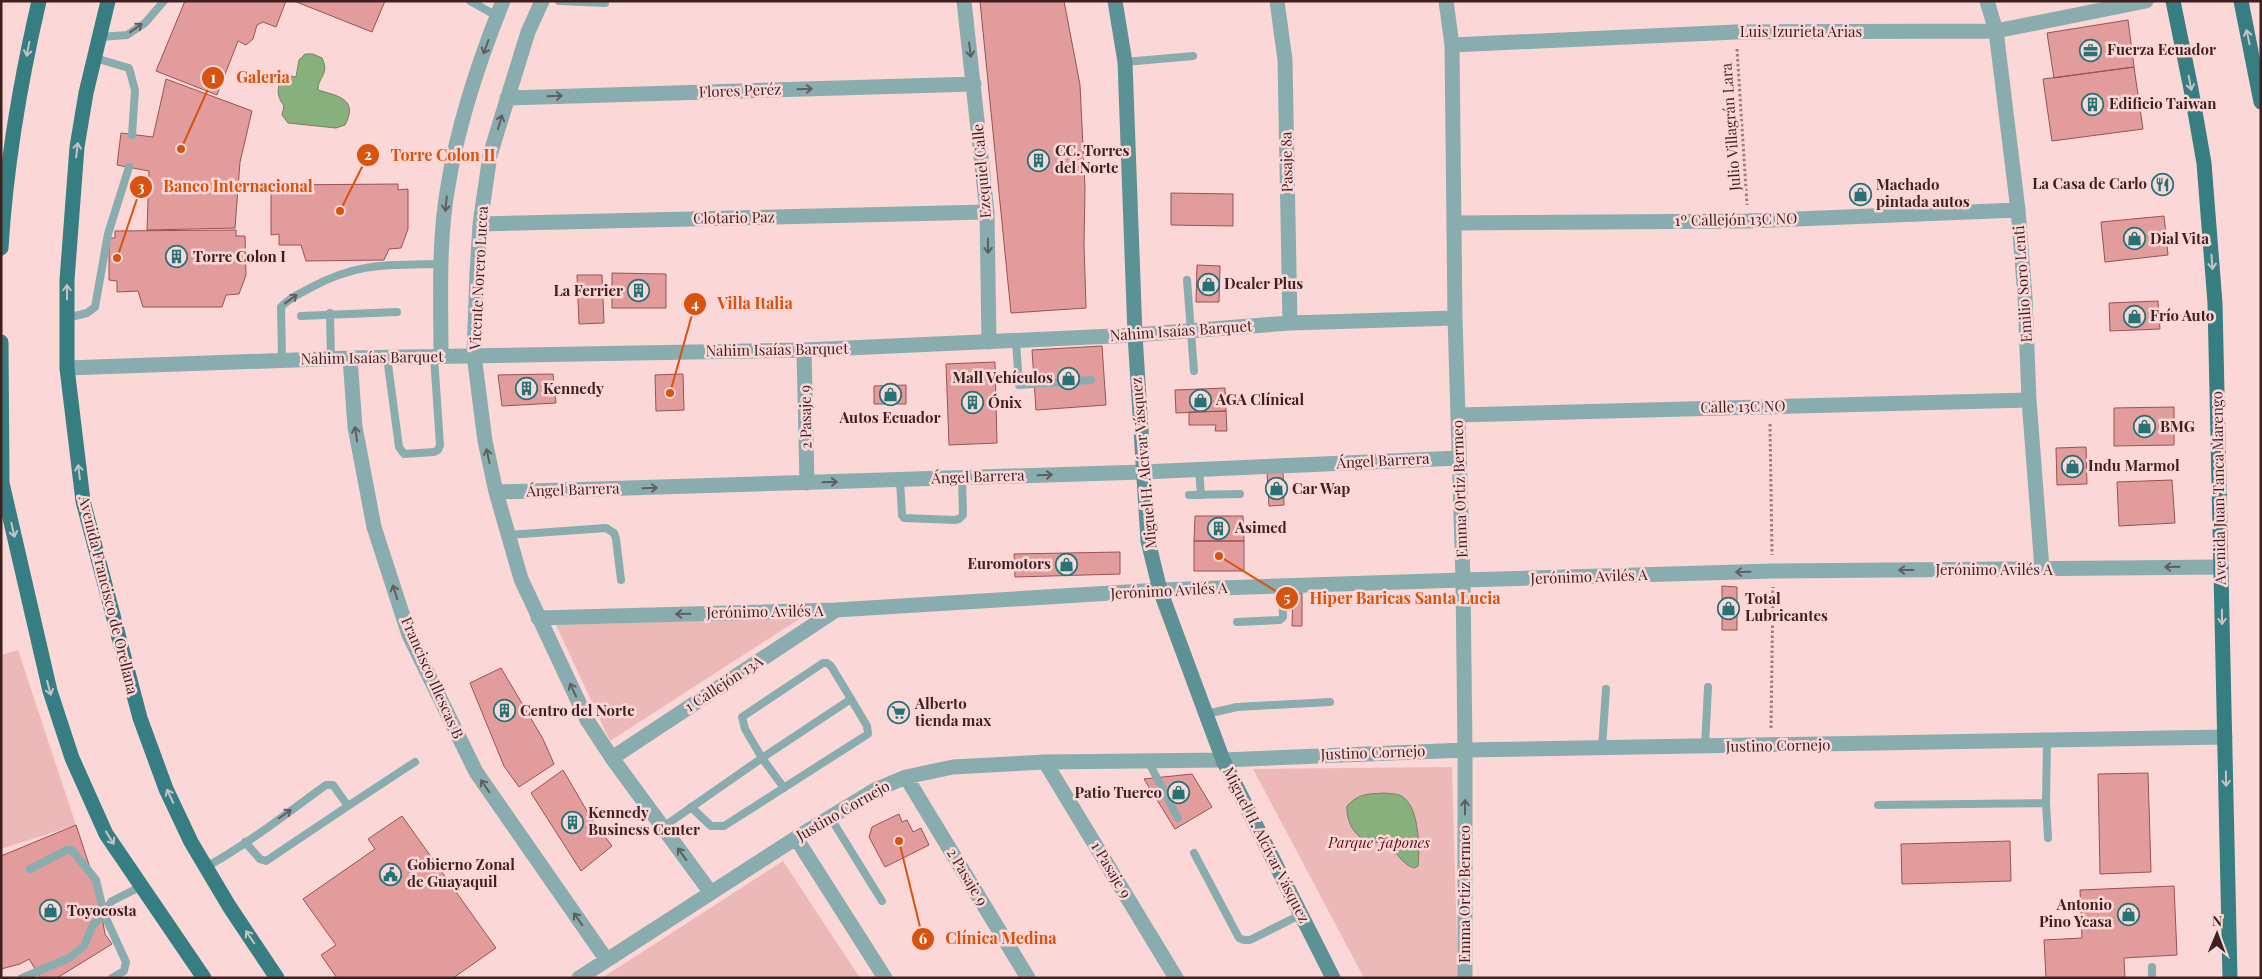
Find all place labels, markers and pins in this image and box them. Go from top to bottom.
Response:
office icon: Fuerza Ecuador [2079,38,2103,62]
place label: Fuerza Ecuador [2107,39,2216,59]
callout: Galeria [201,62,300,93]
building icon: Edificio Taiwan [2081,92,2105,116]
place label: Edificio Taiwan [2109,93,2217,113]
callout: Torre Colon II [355,140,506,171]
place label: CC. Torres del Norte [1055,140,1130,177]
building icon: CC. Torres del Norte [1027,148,1051,172]
callout: Banco Internacional [128,171,323,202]
restaurant icon: La Casa de Carlo [2151,172,2175,196]
place label: La Casa de Carlo [2032,173,2147,193]
place label: Machado pintada autos [1876,174,1970,211]
shop icon: Machado pintada autos [1848,182,1872,206]
shop icon: Dial Vita [2122,227,2146,251]
place label: Dial Vita [2150,228,2209,248]
building icon: Torre Colon I [165,245,189,269]
place label: Torre Colon I [193,246,286,266]
shop icon: Dealer Plus [1196,272,1220,296]
place label: Dealer Plus [1224,273,1303,293]
building icon: La Ferrier [627,279,651,303]
place label: La Ferrier [553,280,623,300]
callout: Villa Italia [682,288,803,319]
shop icon: Frío Auto [2122,304,2146,328]
place label: Frío Auto [2150,305,2214,325]
shop icon: Mall Vehículos [1057,366,1081,390]
place label: Mall Vehículos [952,367,1053,387]
building icon: Kennedy [515,377,539,401]
place label: Kennedy [543,378,604,398]
shop icon: Autos Ecuador [878,383,902,407]
shop icon: AGA Clínical [1188,388,1212,412]
place label: AGA Clínical [1215,389,1304,409]
building icon: Ónix [960,391,984,415]
place label: Ónix [988,392,1023,412]
place label: Autos Ecuador [839,407,941,427]
shop icon: BMG [2132,415,2156,439]
place label: BMG [2160,416,2195,436]
shop icon: Indu Marmol [2060,454,2084,478]
place label: Indu Marmol [2088,455,2180,475]
shop icon: Car Wap [1264,477,1288,501]
place label: Car Wap [1292,478,1350,498]
building icon: Asimed [1207,516,1231,540]
place label: Asimed [1234,517,1287,537]
shop icon: Euromotors [1055,552,1079,576]
place label: Euromotors [967,553,1051,573]
callout: Hiper Baricas Santa Lucia [1275,583,1511,614]
place label: Total Lubricantes [1745,588,1828,625]
shop icon: Total Lubricantes [1717,596,1741,620]
place label: Alberto tienda max [914,693,992,730]
building icon: Centro del Norte [492,699,516,723]
place label: Centro del Norte [520,700,635,720]
supermarket icon: Alberto tienda max [887,701,911,725]
shop icon: Patio Tuerco [1166,781,1190,805]
place label: Patio Tuerco [1075,782,1162,802]
place label: Kennedy Business Center [588,802,700,839]
building icon: Kennedy Business Center [560,810,584,834]
place label: Gobierno Zonal de Guayaquil [407,854,515,891]
public building icon: Gobierno Zonal de Guayaquil [379,862,403,886]
place label: Antonio Pino Ycasa [2039,894,2112,931]
shop icon: Toyocosta [39,899,63,923]
place label: Toyocosta [67,900,137,920]
shop icon: Antonio Pino Ycasa [2116,902,2140,926]
callout: Clínica Medina [910,923,1067,954]

